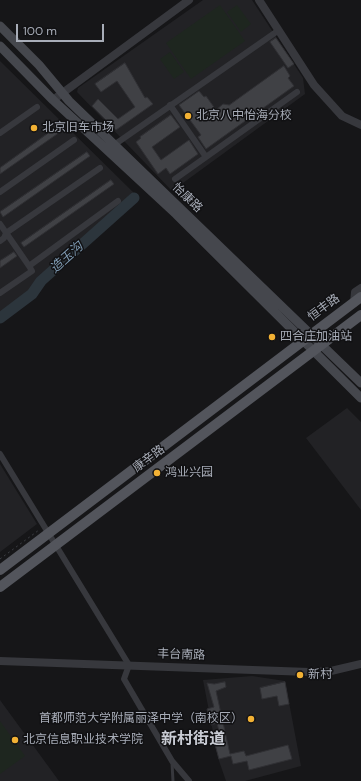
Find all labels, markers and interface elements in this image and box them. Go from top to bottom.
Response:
scale bar [18,16,106,42]
text: 100 m [23,23,57,39]
place label: 北京八中怡海分校 [196,109,292,123]
marker: 北京八中怡海分校 [183,111,193,121]
place label: 北京旧车市场 [42,121,114,135]
marker: 北京旧车市场 [29,123,39,133]
street label: 怡康路 [169,180,205,216]
water label: 造玉沟 [47,239,87,277]
street label: 恒丰路 [305,291,343,325]
place label: 四合庄加油站 [280,330,352,344]
marker: 四合庄加油站 [267,332,277,342]
street label: 康辛路 [130,442,168,476]
place label: 鸿业兴园 [165,466,213,480]
marker: 鸿业兴园 [152,468,162,478]
street label: 丰台南路 [157,647,205,663]
place label: 新村 [308,668,332,682]
marker: 新村 [295,670,305,680]
place label: 首都师范大学附属丽泽中学（南校区） [39,712,243,726]
marker: 首都师范大学附属丽泽中学（南校区） [246,714,256,724]
district label: 新村街道 [161,730,225,750]
place label: 北京信息职业技术学院 [23,733,143,747]
marker: 北京信息职业技术学院 [10,735,20,745]

